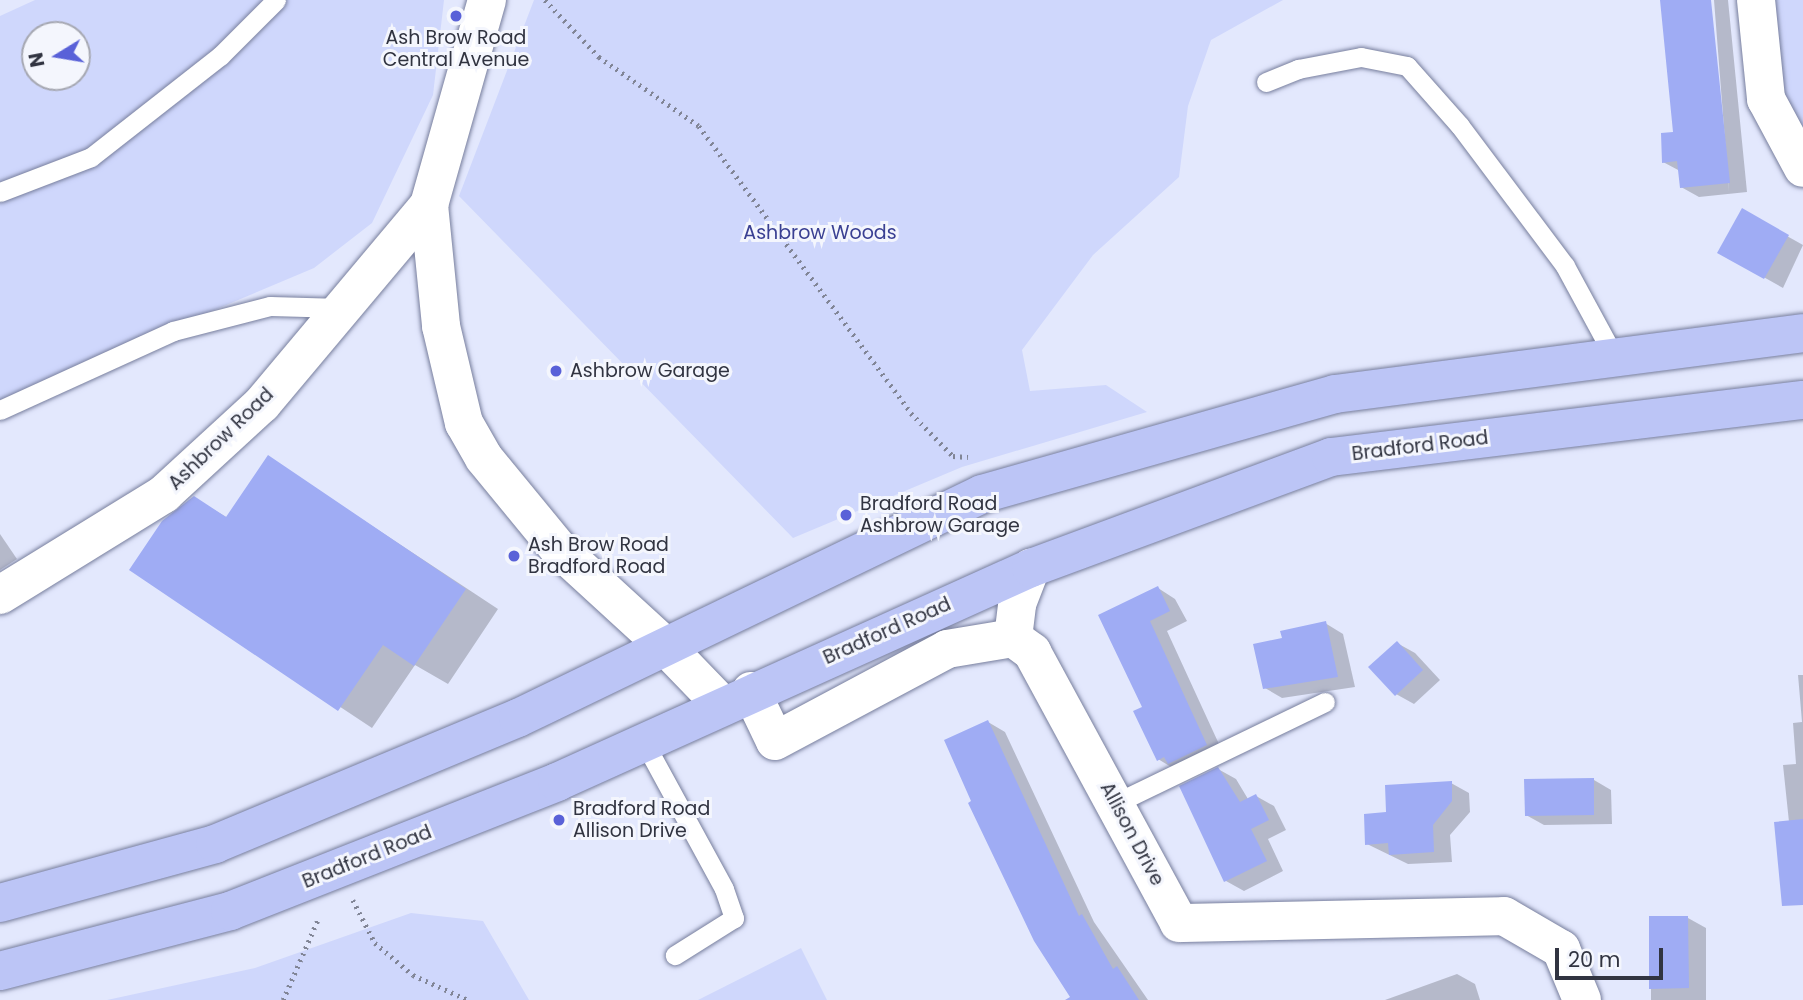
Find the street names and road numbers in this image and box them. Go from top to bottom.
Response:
street label: Ashbrow Road [164,383,278,495]
street label: Bradford Road [1351,426,1489,466]
street label: Bradford Road [820,593,954,669]
street label: Allison Drive [1095,778,1169,890]
street label: Bradford Road [299,821,435,893]

